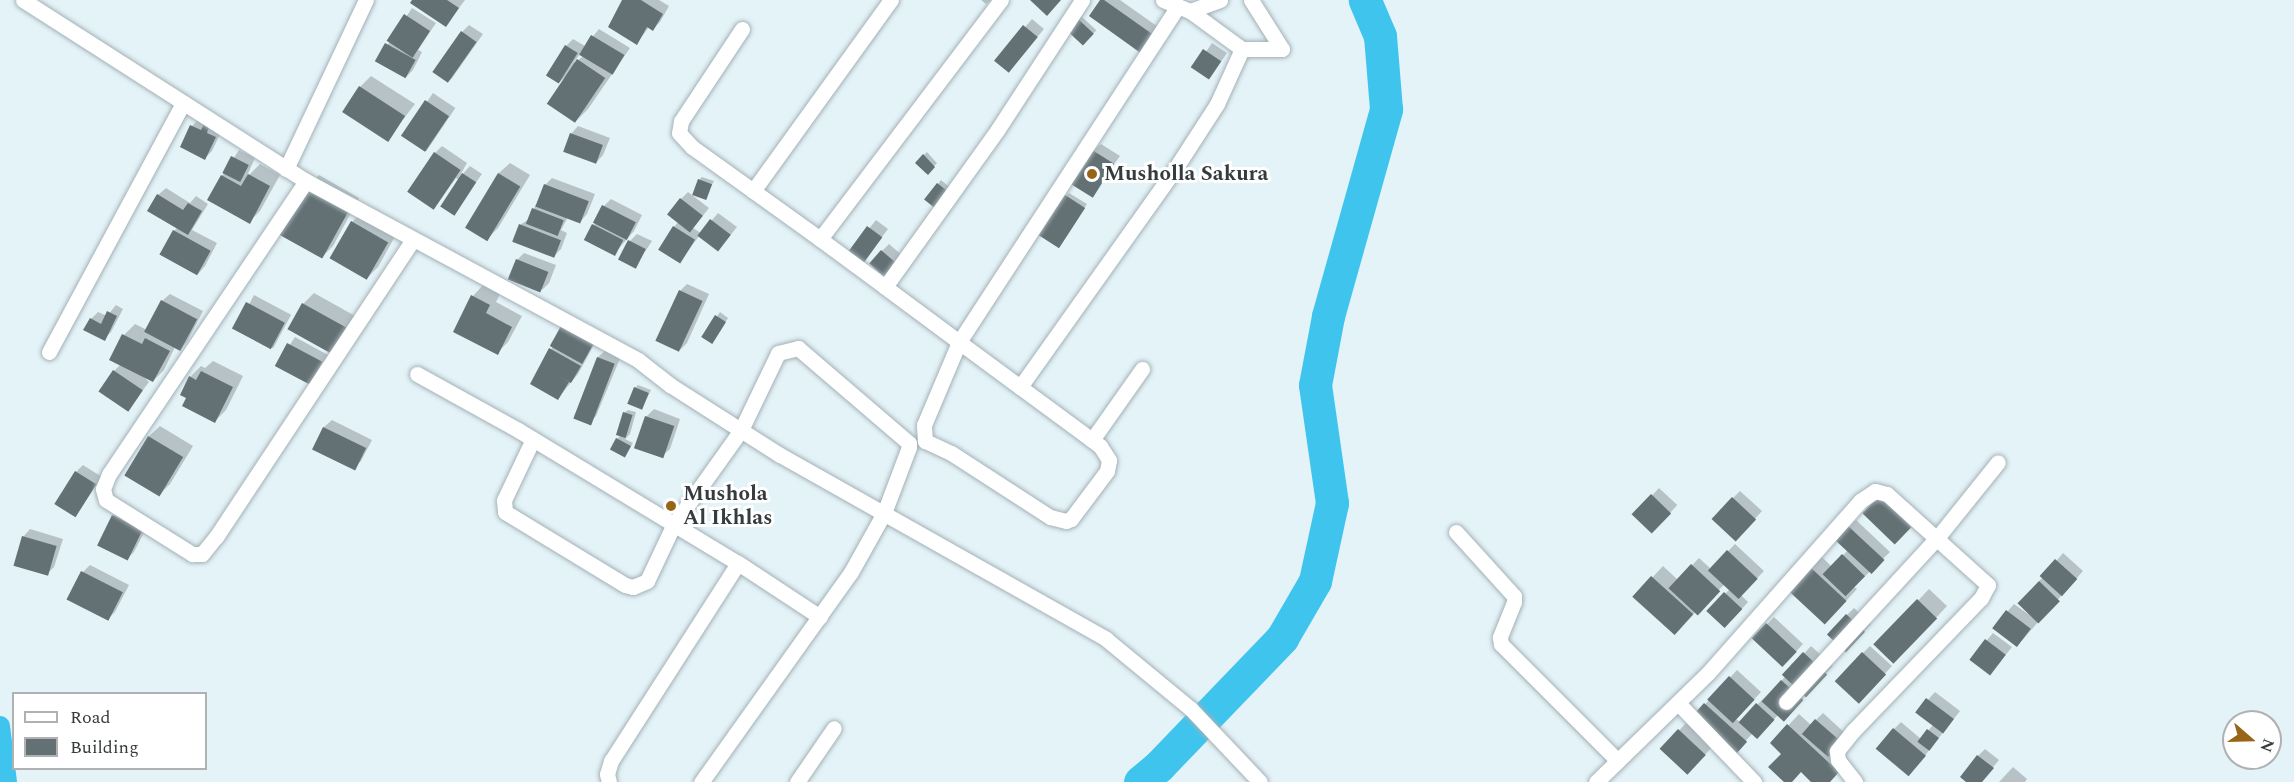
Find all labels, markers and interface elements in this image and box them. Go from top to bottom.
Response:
place label: Musholla Sakura [1104,161,1268,187]
marker: Musholla Sakura [1085,167,1099,181]
place label: Mushola Al Ikhlas [683,481,772,531]
marker: Mushola Al Ikhlas [664,499,678,513]
legend [12,692,207,770]
text: Road [70,704,111,731]
north arrow [2222,710,2282,770]
text: Building [70,734,139,761]
text: N [2254,735,2281,756]

